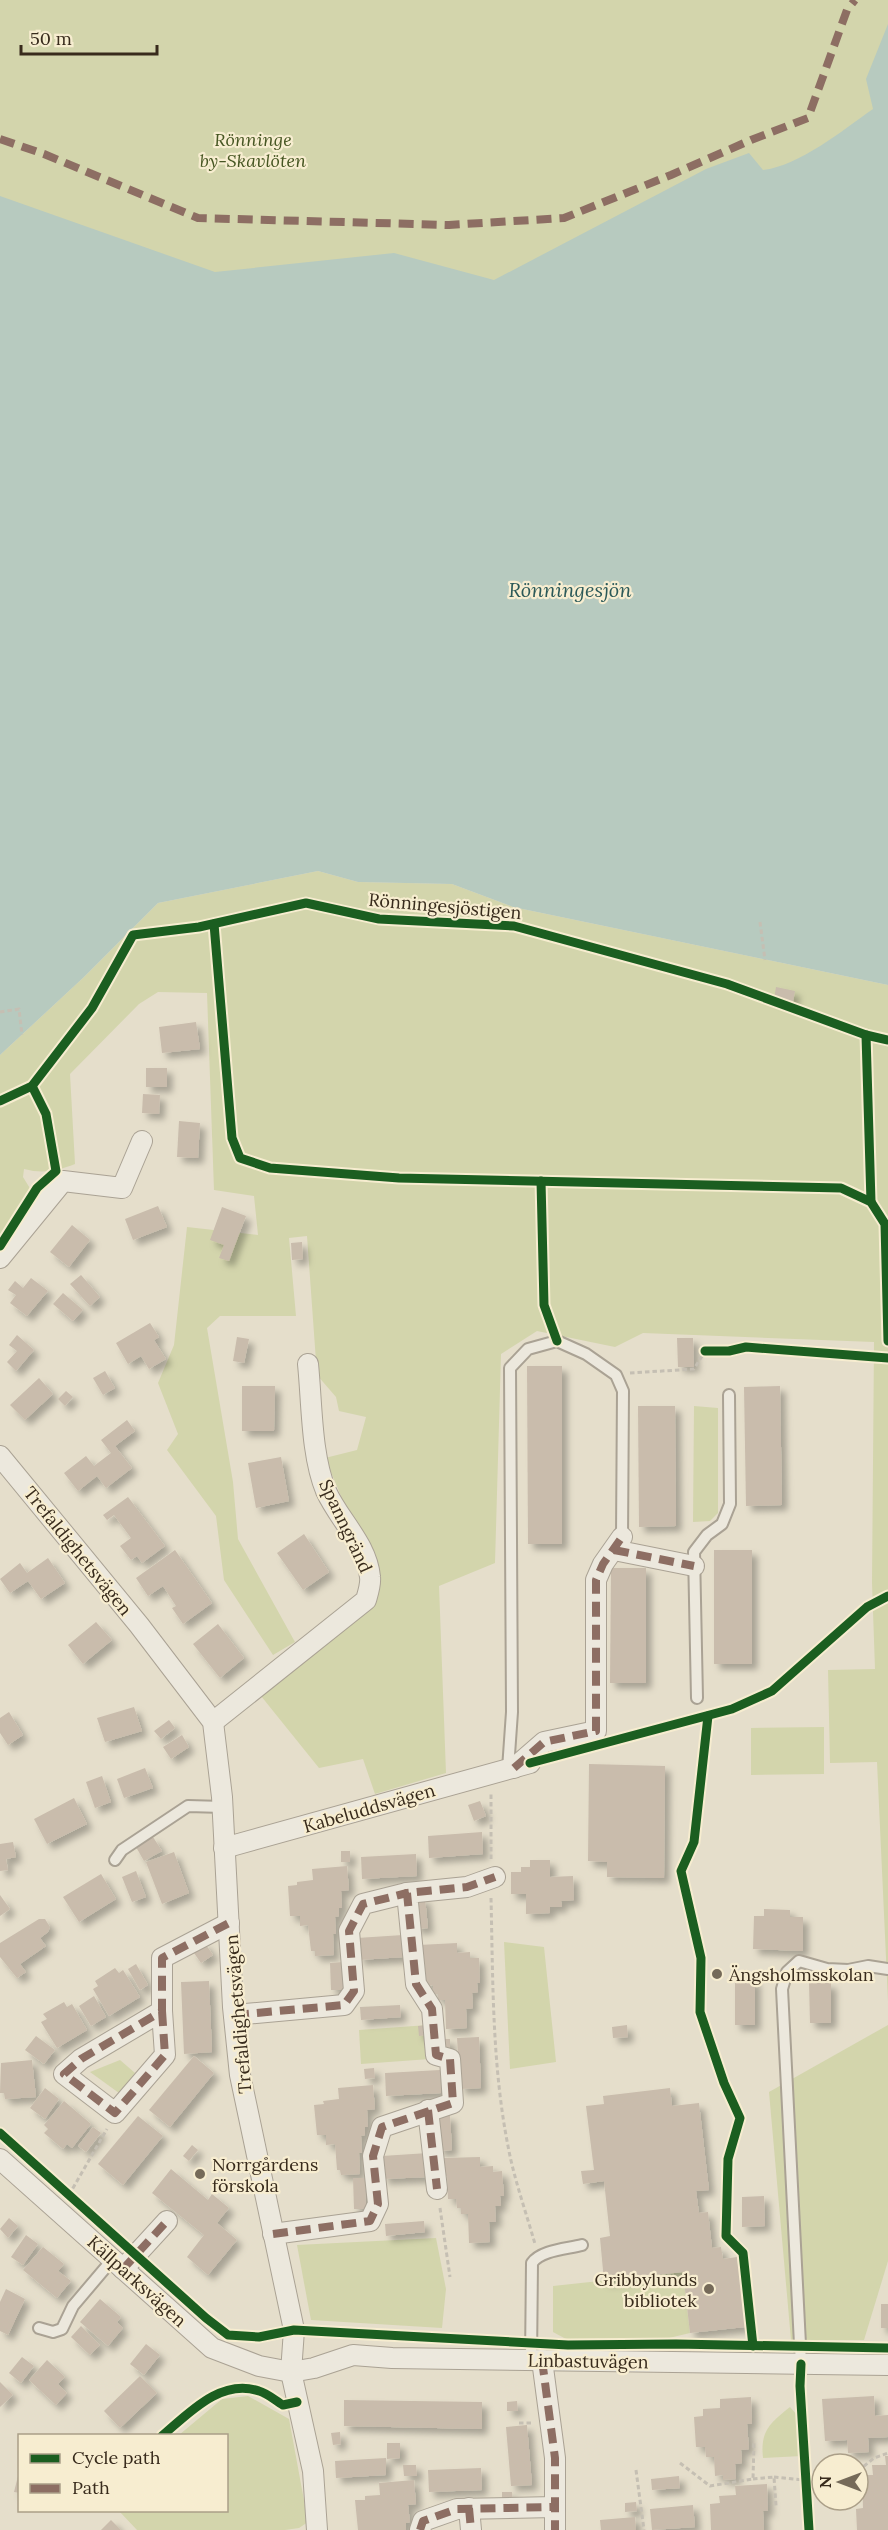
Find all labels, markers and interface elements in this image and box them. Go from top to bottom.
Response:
scale bar [21,18,158,56]
text: 50 m [30,27,72,50]
park label: Rönninge by-Skavlöten [200,128,306,172]
water label: Rönningesjön [508,577,632,602]
street label: Rönningesjöstigen [367,888,523,924]
street label: Spanngränd [314,1476,378,1577]
street label: Trefaldighetsvägen [19,1482,137,1620]
street label: Kabeluddsvägen [300,1778,438,1838]
street label: Trefaldighetsvägen [220,1933,256,2095]
place label: Ängsholmsskolan [728,1963,874,1986]
marker: Ängsholmsskolan [710,1967,724,1981]
place label: Norrgårdens förskola [212,2153,318,2197]
marker: Norrgårdens förskola [193,2167,207,2181]
street label: Källparksvägen [83,2230,192,2332]
place label: Gribbylunds bibliotek [595,2268,697,2312]
marker: Gribbylunds bibliotek [702,2282,716,2296]
street label: Linbastuvägen [527,2348,649,2374]
legend [18,2434,228,2512]
text: Cycle path [72,2446,161,2469]
north arrow [810,2452,870,2512]
text: Path [72,2476,110,2499]
text: N [815,2476,835,2488]

